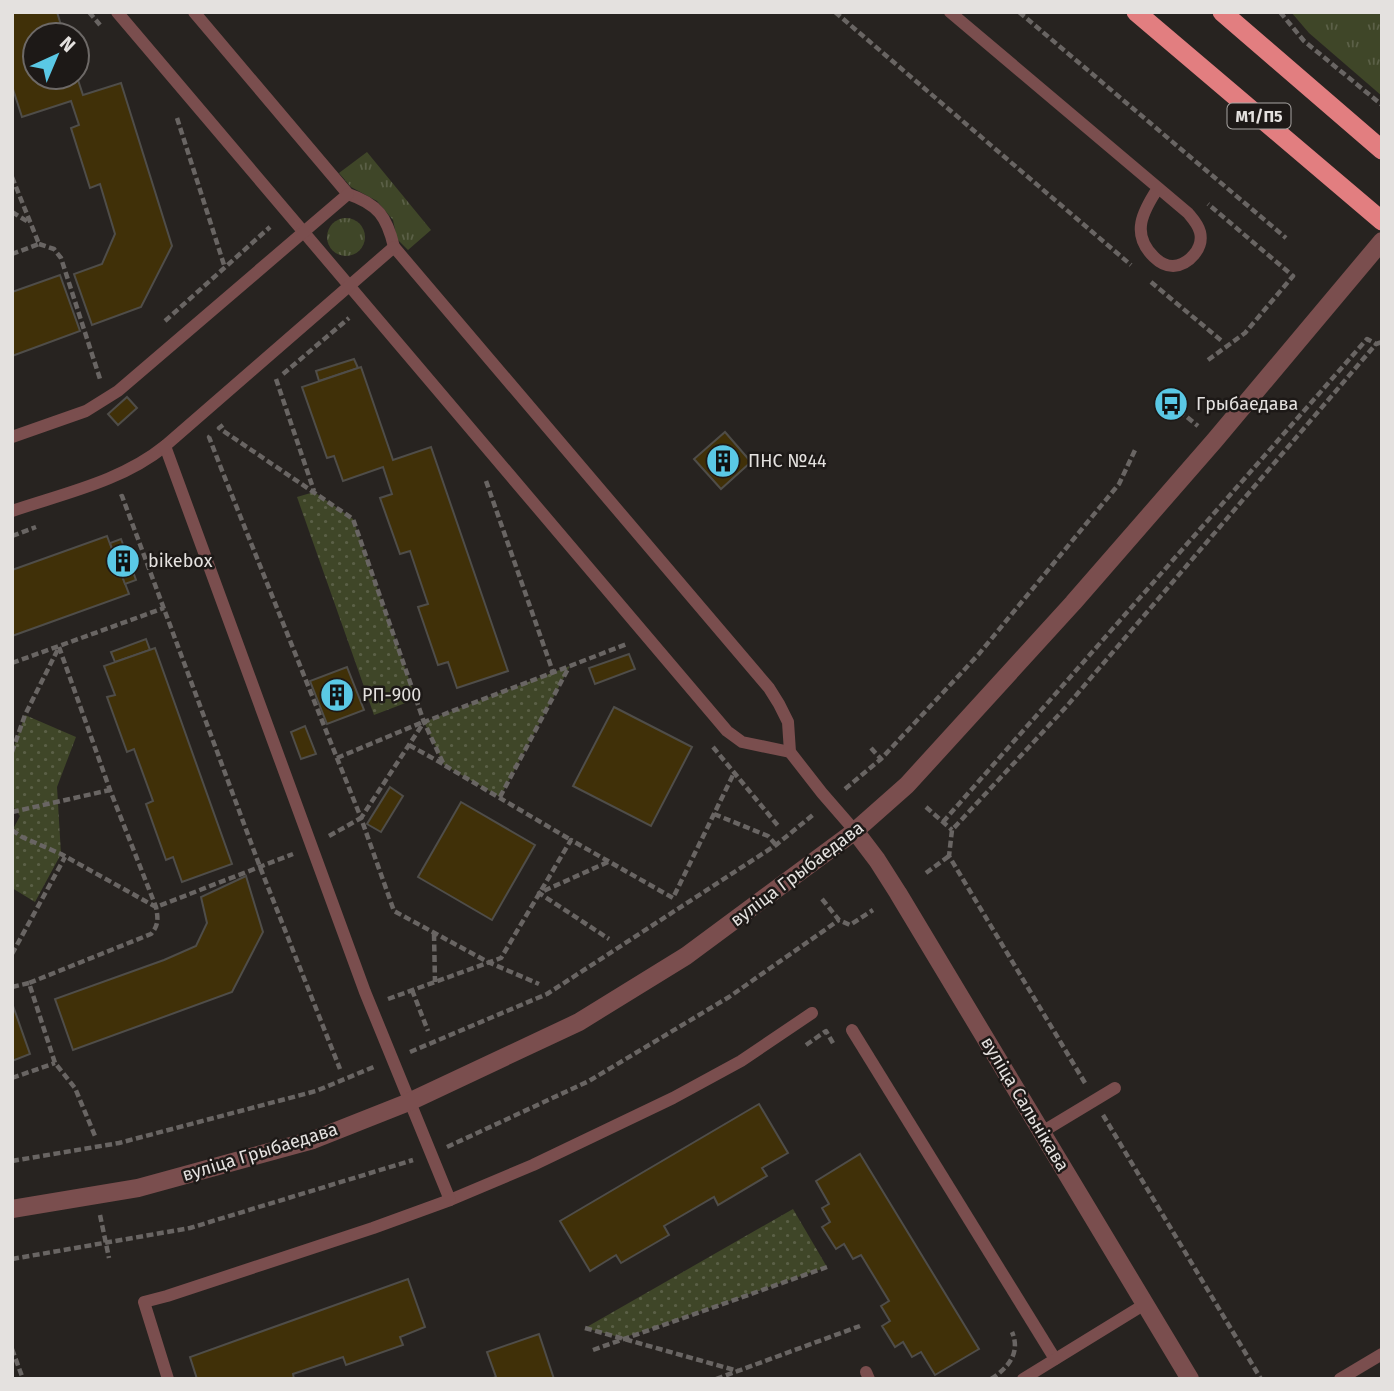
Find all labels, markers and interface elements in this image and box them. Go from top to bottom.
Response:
north arrow [21,21,91,91]
text: N [55,31,80,57]
road number: М1/П5 [1228,104,1290,128]
bus stop icon: Грыбаедава [1152,385,1190,423]
place label: Грыбаедава [1196,393,1298,415]
building icon: ПНС №44 [704,442,742,480]
place label: ПНС №44 [748,450,827,472]
building icon: bikebox [104,542,142,580]
place label: bikebox [148,550,213,572]
building icon: РП-900 [318,676,356,714]
place label: РП-900 [362,684,421,706]
street label: вуліца Грыбаедава [726,817,868,931]
street label: вуліца Сальнікава [976,1033,1074,1175]
street label: вуліца Грыбаедава [180,1118,340,1186]

